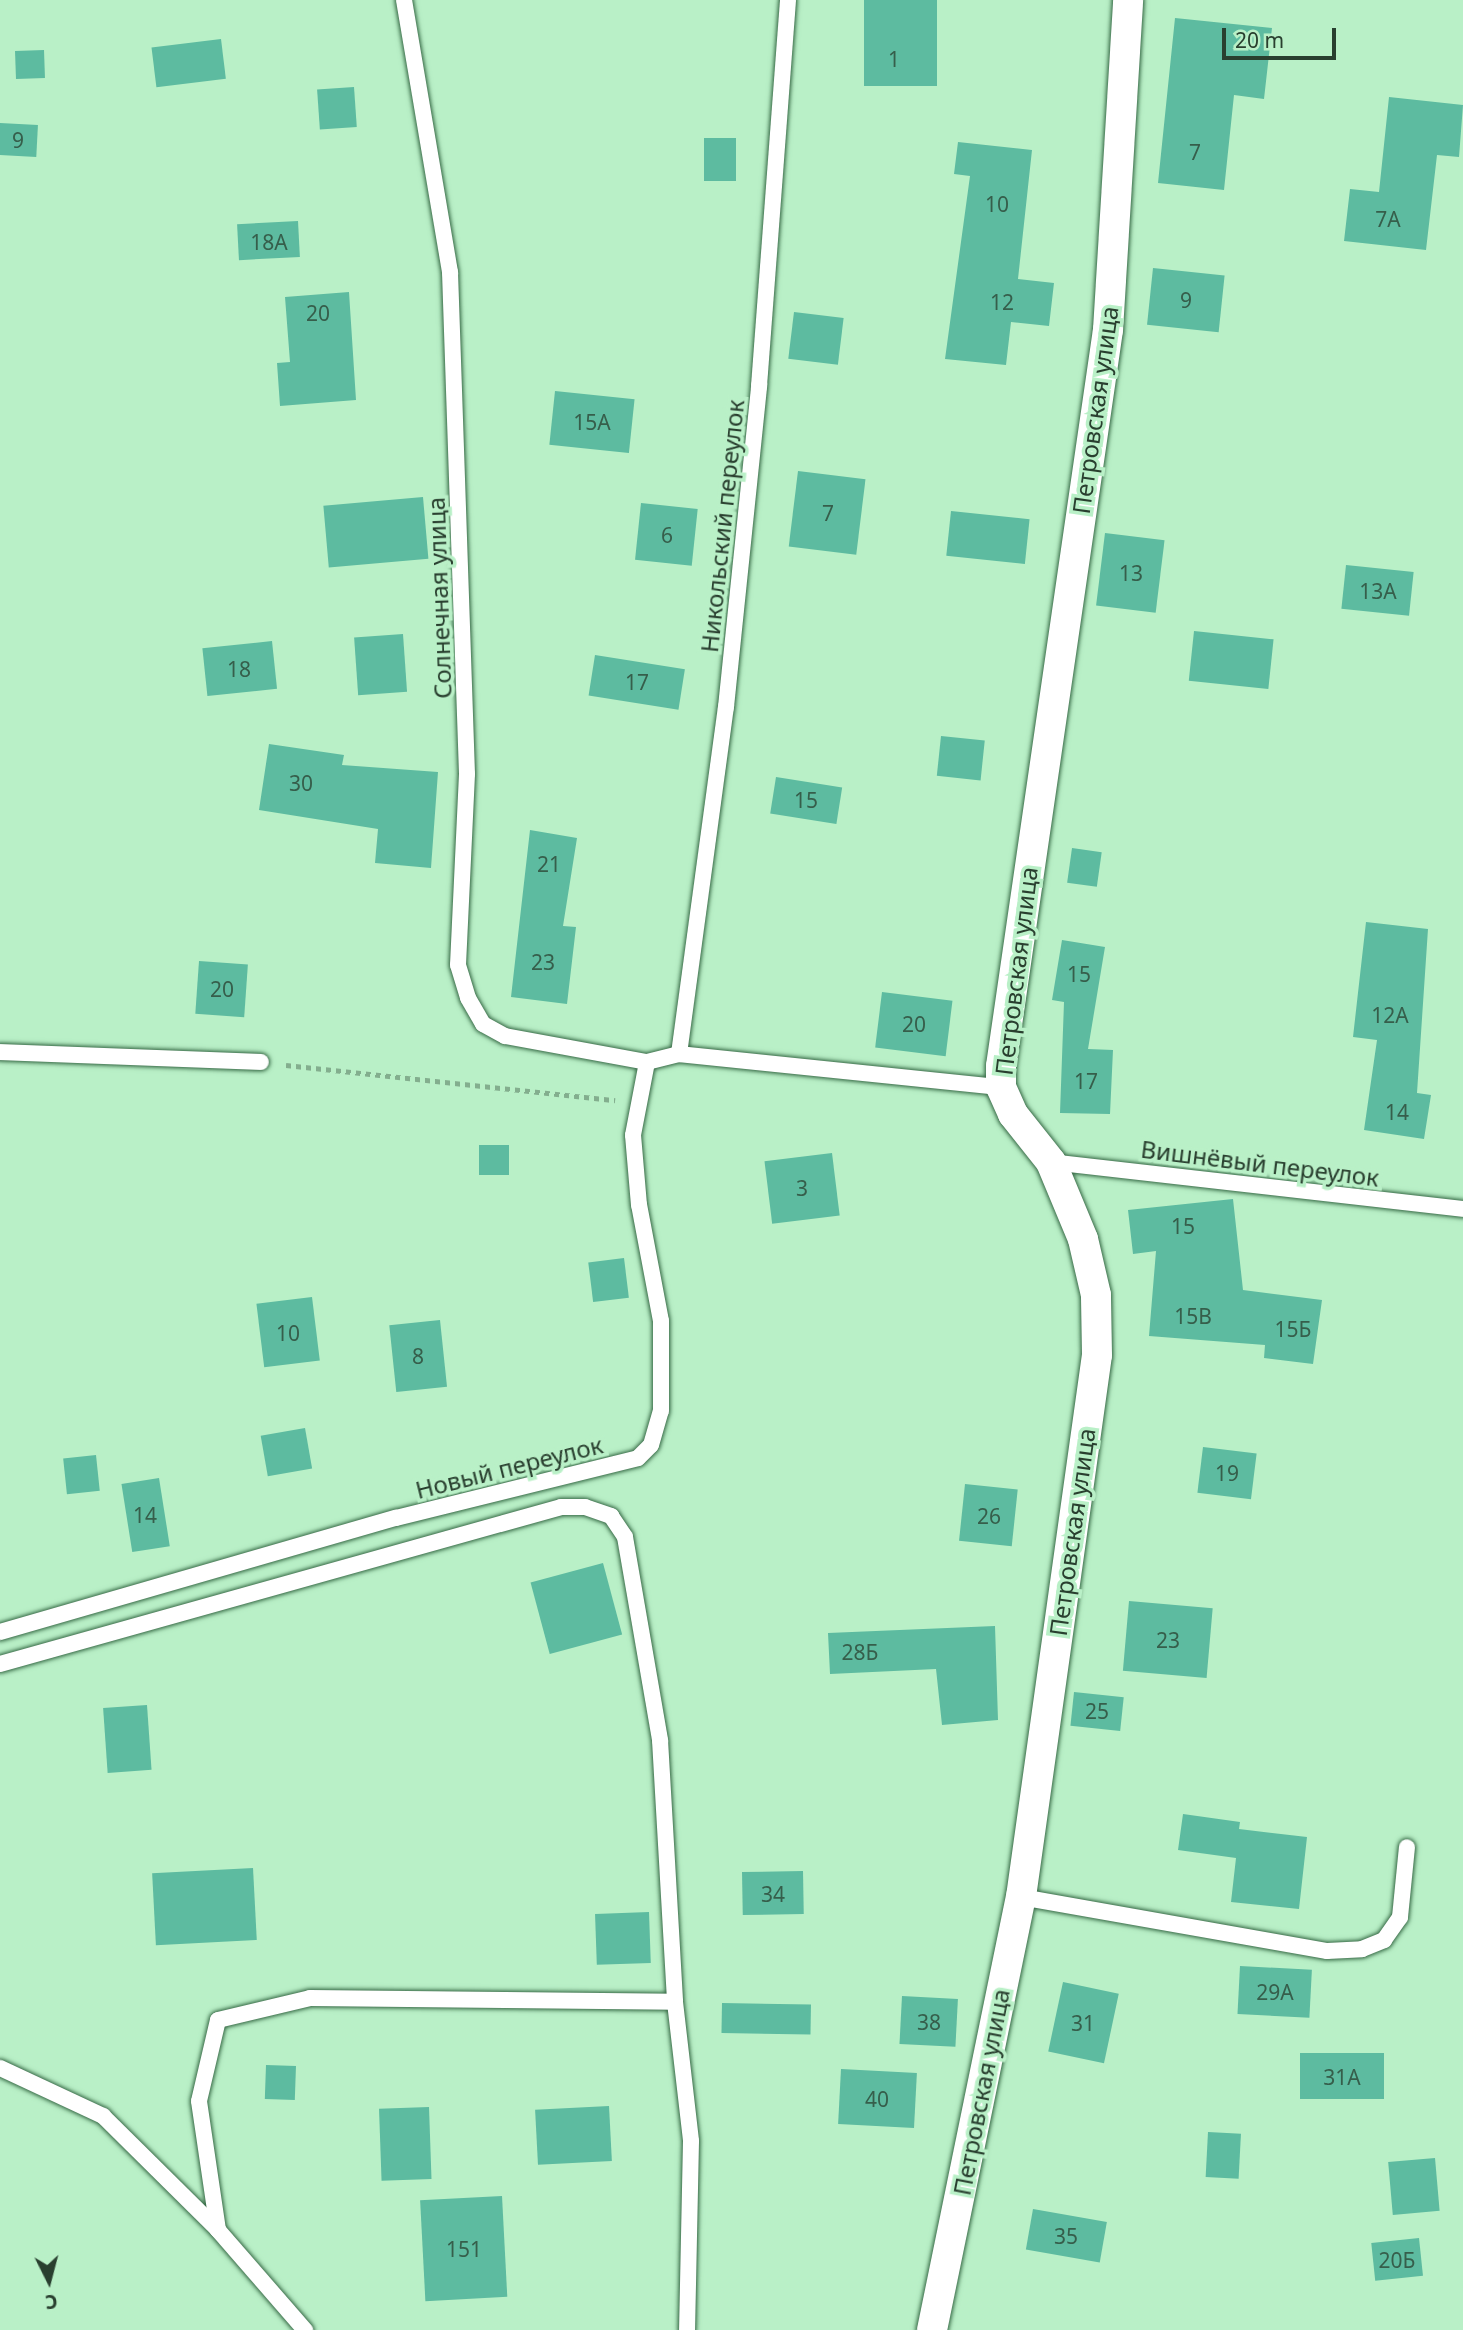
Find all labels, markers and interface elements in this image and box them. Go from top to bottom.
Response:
scale bar [1225,14,1339,58]
text: 20 m [1235,26,1284,54]
house number: 1 [888,46,900,72]
house number: 9 [12,127,24,153]
house number: 7 [1189,139,1201,165]
house number: 10 [985,191,1009,217]
house number: 7А [1375,206,1401,232]
house number: 18А [250,229,288,255]
house number: 9 [1180,287,1192,313]
house number: 12 [990,289,1014,315]
house number: 20 [306,300,330,326]
street label: Петровская улица [1066,304,1124,516]
street label: Никольский переулок [694,398,750,654]
house number: 15А [573,409,611,435]
street label: Солнечная улица [421,497,457,699]
house number: 7 [822,500,834,526]
house number: 6 [661,522,673,548]
house number: 13 [1119,560,1143,586]
house number: 13А [1359,578,1397,604]
house number: 18 [227,656,251,682]
house number: 17 [625,669,649,695]
house number: 30 [289,770,313,796]
house number: 15 [794,787,818,813]
house number: 21 [537,851,561,877]
street label: Петровская улица [989,865,1043,1077]
house number: 23 [531,949,555,975]
house number: 15 [1067,961,1091,987]
house number: 20 [210,976,234,1002]
house number: 12А [1371,1002,1409,1028]
house number: 20 [902,1011,926,1037]
house number: 17 [1074,1068,1098,1094]
house number: 14 [1385,1099,1409,1125]
street label: Вишнёвый переулок [1139,1134,1381,1192]
house number: 3 [796,1175,808,1201]
house number: 15 [1171,1213,1195,1239]
house number: 15В [1174,1303,1212,1329]
house number: 15Б [1275,1316,1311,1342]
house number: 10 [276,1320,300,1346]
house number: 8 [412,1343,424,1369]
street label: Петровская улица [1043,1426,1101,1638]
street label: Новый переулок [412,1430,606,1504]
house number: 19 [1215,1460,1239,1486]
house number: 14 [133,1502,157,1528]
house number: 26 [977,1503,1001,1529]
house number: 23 [1156,1627,1180,1653]
house number: 28Б [842,1639,878,1665]
house number: 25 [1085,1698,1109,1724]
house number: 34 [761,1881,785,1907]
house number: 29А [1256,1979,1294,2005]
street label: Петровская улица [947,1986,1015,2198]
house number: 38 [917,2009,941,2035]
house number: 31 [1071,2010,1095,2036]
house number: 31А [1323,2064,1361,2090]
house number: 40 [865,2086,889,2112]
house number: 35 [1054,2223,1078,2249]
house number: 151 [446,2236,482,2262]
north arrow [14,2246,84,2316]
house number: 20Б [1379,2247,1415,2273]
text: С [44,2288,59,2315]

